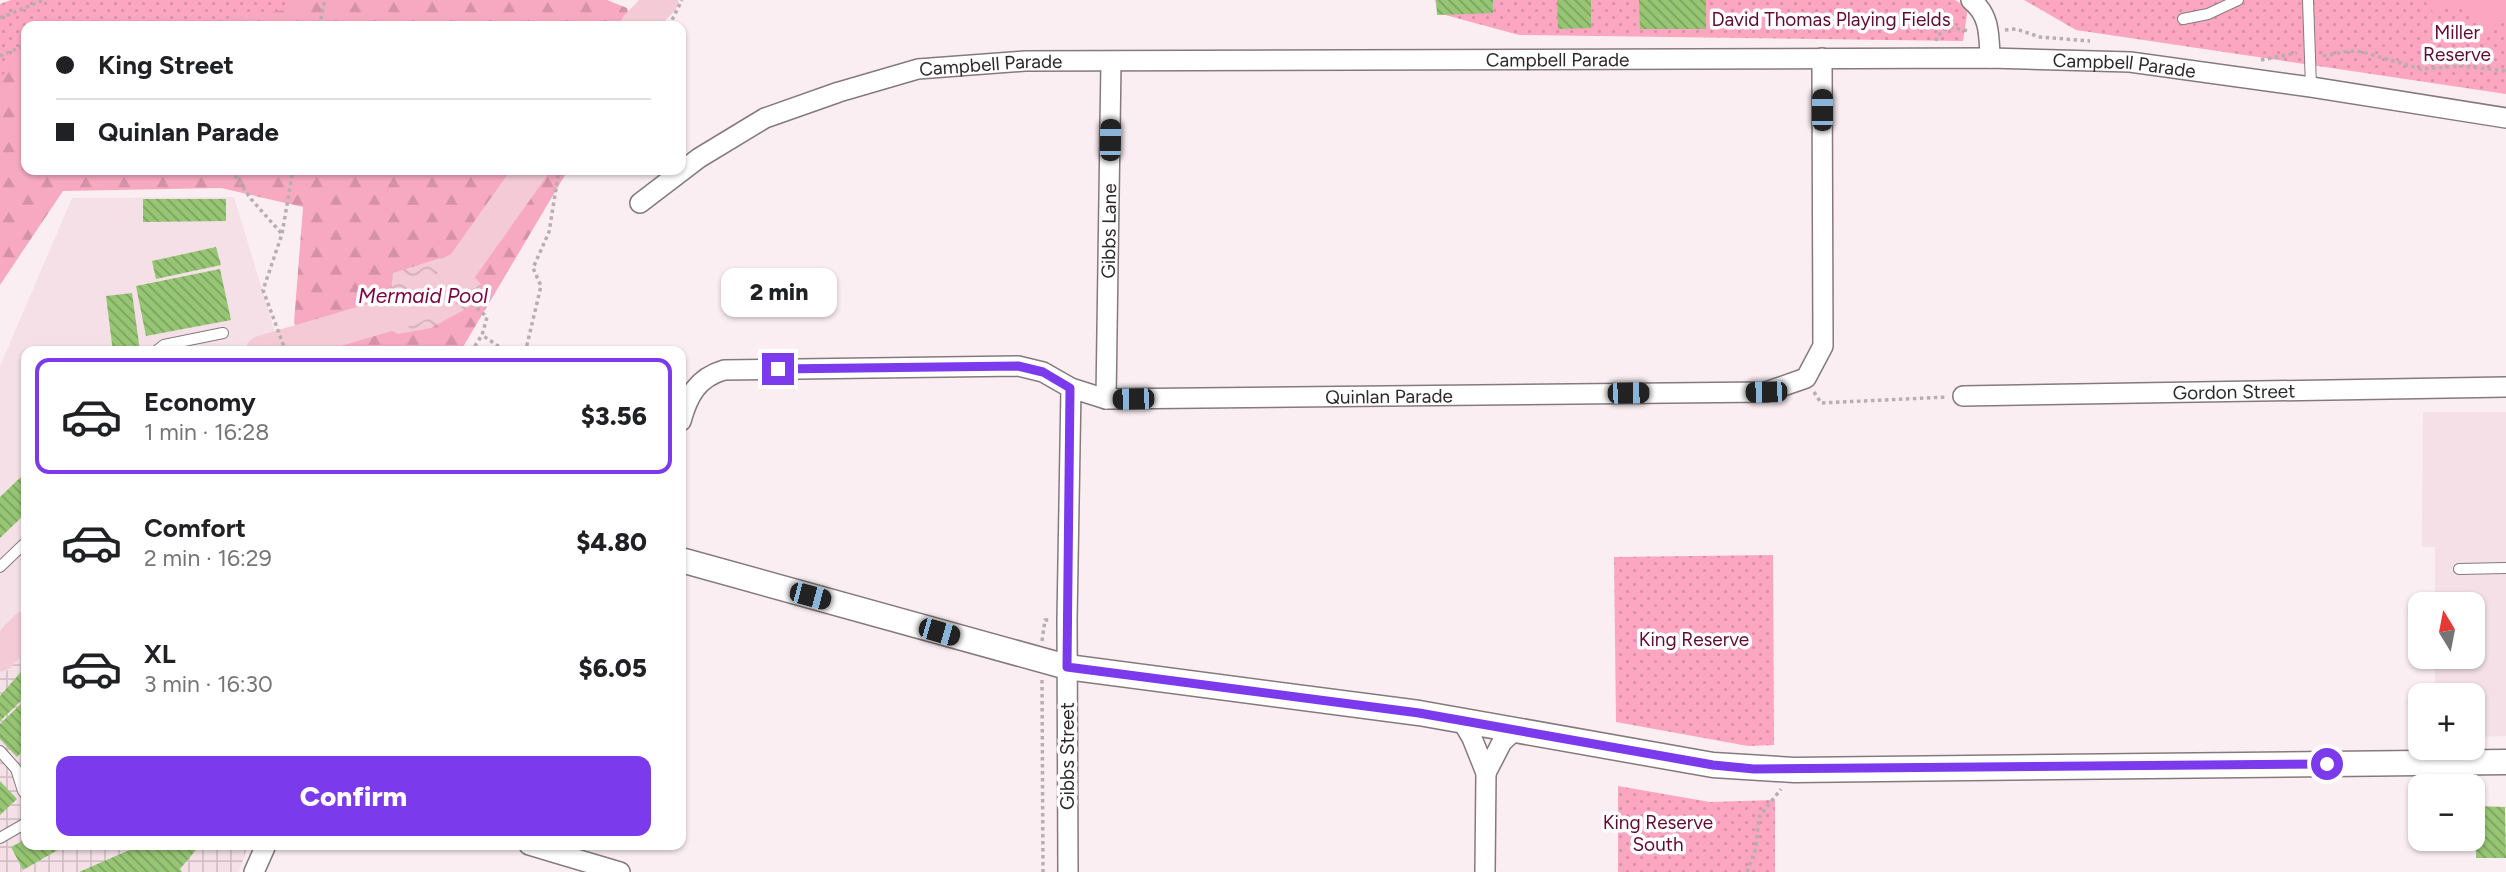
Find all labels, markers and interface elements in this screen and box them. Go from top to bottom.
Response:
park label: David Thomas Playing Fields [1711,8,1951,31]
park label: Miller Reserve [2423,21,2491,66]
street label: Campbell Parade [1486,48,1629,72]
text: King Street [98,49,234,81]
street label: Campbell Parade [2052,49,2197,83]
street label: Campbell Parade [918,50,1062,81]
car [1812,89,1833,131]
text: Quinlan Parade [98,116,279,148]
car [1100,119,1121,161]
street label: Gibbs Lane [1097,183,1121,279]
callout: 2 min [720,268,836,316]
text: 2 min [750,278,808,306]
water label: Mermaid Pool [358,283,488,308]
route end [762,353,794,385]
street label: Gordon Street [2172,379,2295,405]
car [1745,381,1788,403]
car [1607,382,1650,404]
street label: Quinlan Parade [1325,384,1453,409]
icon: car [60,385,123,448]
text: Economy [144,386,256,418]
car [1112,388,1155,410]
text: $3.56 [581,400,647,432]
text: 1 min · 16:28 [144,418,269,446]
icon: car [60,511,123,574]
text: Comfort [144,512,246,544]
text: $4.80 [576,526,647,558]
text: 2 min · 16:29 [144,544,272,572]
car [787,580,834,612]
north arrow [2408,592,2485,668]
map controls [2408,592,2485,851]
car [916,616,963,648]
park label: King Reserve [1639,628,1749,651]
icon: car [60,637,123,700]
text: XL [144,638,176,670]
text: $6.05 [578,652,647,684]
text: 3 min · 16:30 [144,670,273,698]
button: + [2408,683,2485,760]
street label: Gibbs Street [1056,702,1079,810]
route start [2311,748,2343,780]
button: Confirm [56,756,651,836]
button: − [2408,774,2485,851]
park label: King Reserve South [1603,811,1713,856]

